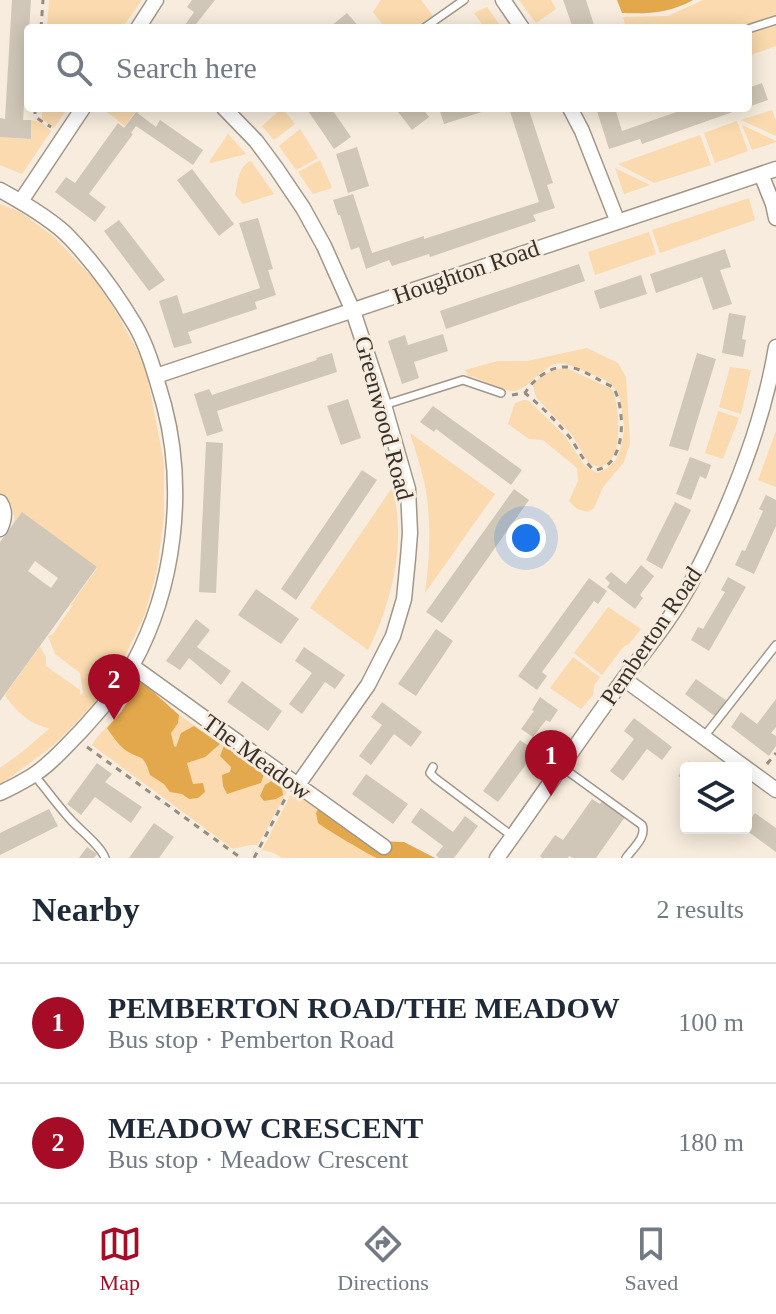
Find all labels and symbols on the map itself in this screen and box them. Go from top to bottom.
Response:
street label: Houghton Road [390,235,542,309]
street label: Greenwood Road [350,333,418,503]
your location [506,518,546,558]
street label: Pemberton Road [595,562,707,710]
pin: 2 [88,654,140,720]
street label: The Meadow [198,709,317,805]
pin: 1 [525,730,577,796]

